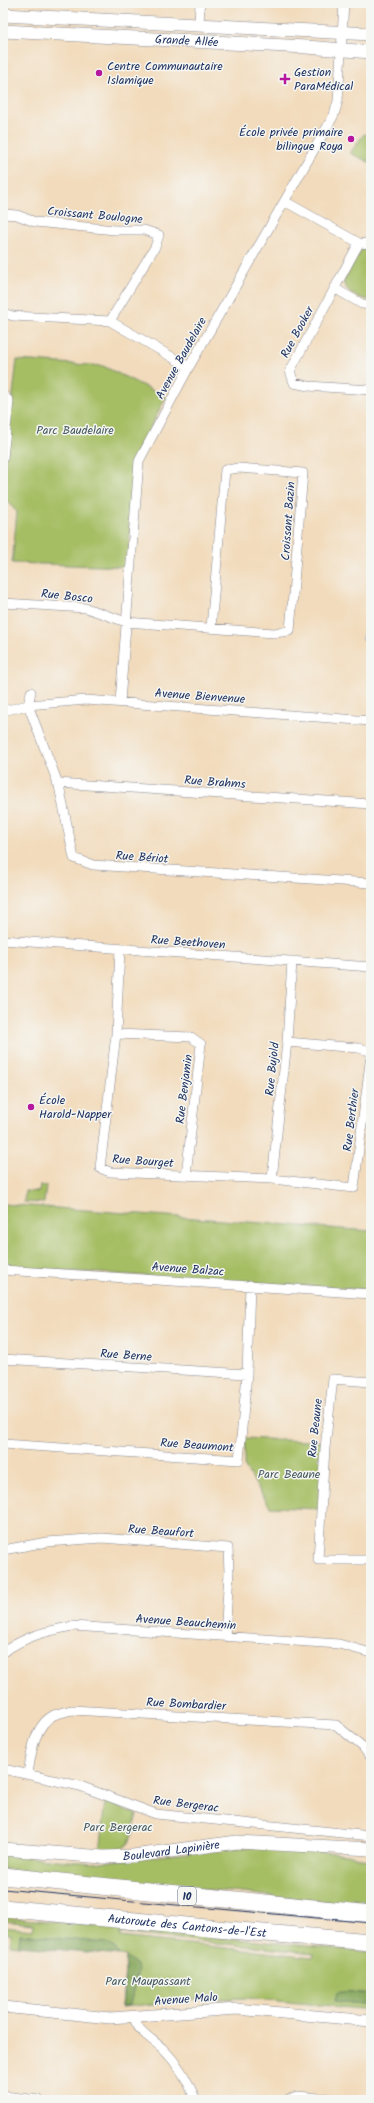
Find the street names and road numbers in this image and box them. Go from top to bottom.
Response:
street label: Grande Allée [155,30,220,52]
street label: Croissant Boulogne [46,202,144,229]
street label: Rue Booker [276,302,320,362]
street label: Avenue Baudelaire [151,313,212,403]
street label: Croissant Bazin [276,481,301,561]
street label: Rue Bosco [40,584,94,609]
street label: Avenue Bienvenue [154,684,246,709]
street label: Rue Brahms [184,771,246,794]
street label: Rue Bériot [115,846,169,869]
street label: Rue Beethoven [150,930,226,955]
street label: Rue Bujold [260,1040,285,1097]
street label: Rue Benjamin [171,1053,198,1125]
street label: Rue Berthier [338,1086,365,1153]
street label: Rue Bourget [112,1150,175,1173]
street label: Avenue Balzac [151,1257,225,1282]
street label: Rue Berne [99,1344,153,1367]
street label: Rue Beaune [303,1397,328,1459]
street label: Rue Beaumont [160,1433,235,1458]
street label: Rue Beaufort [127,1520,195,1543]
street label: Avenue Beauchemin [135,1610,237,1635]
street label: Rue Bombardier [146,1693,227,1716]
street label: Rue Bergerac [152,1791,220,1818]
street label: Boulevard Lapinière [123,1835,222,1866]
road number: 10 [178,1887,196,1905]
street label: Autoroute des Cantons-de-l'Est [107,1909,268,1943]
street label: Avenue Malo [154,1988,218,2011]

